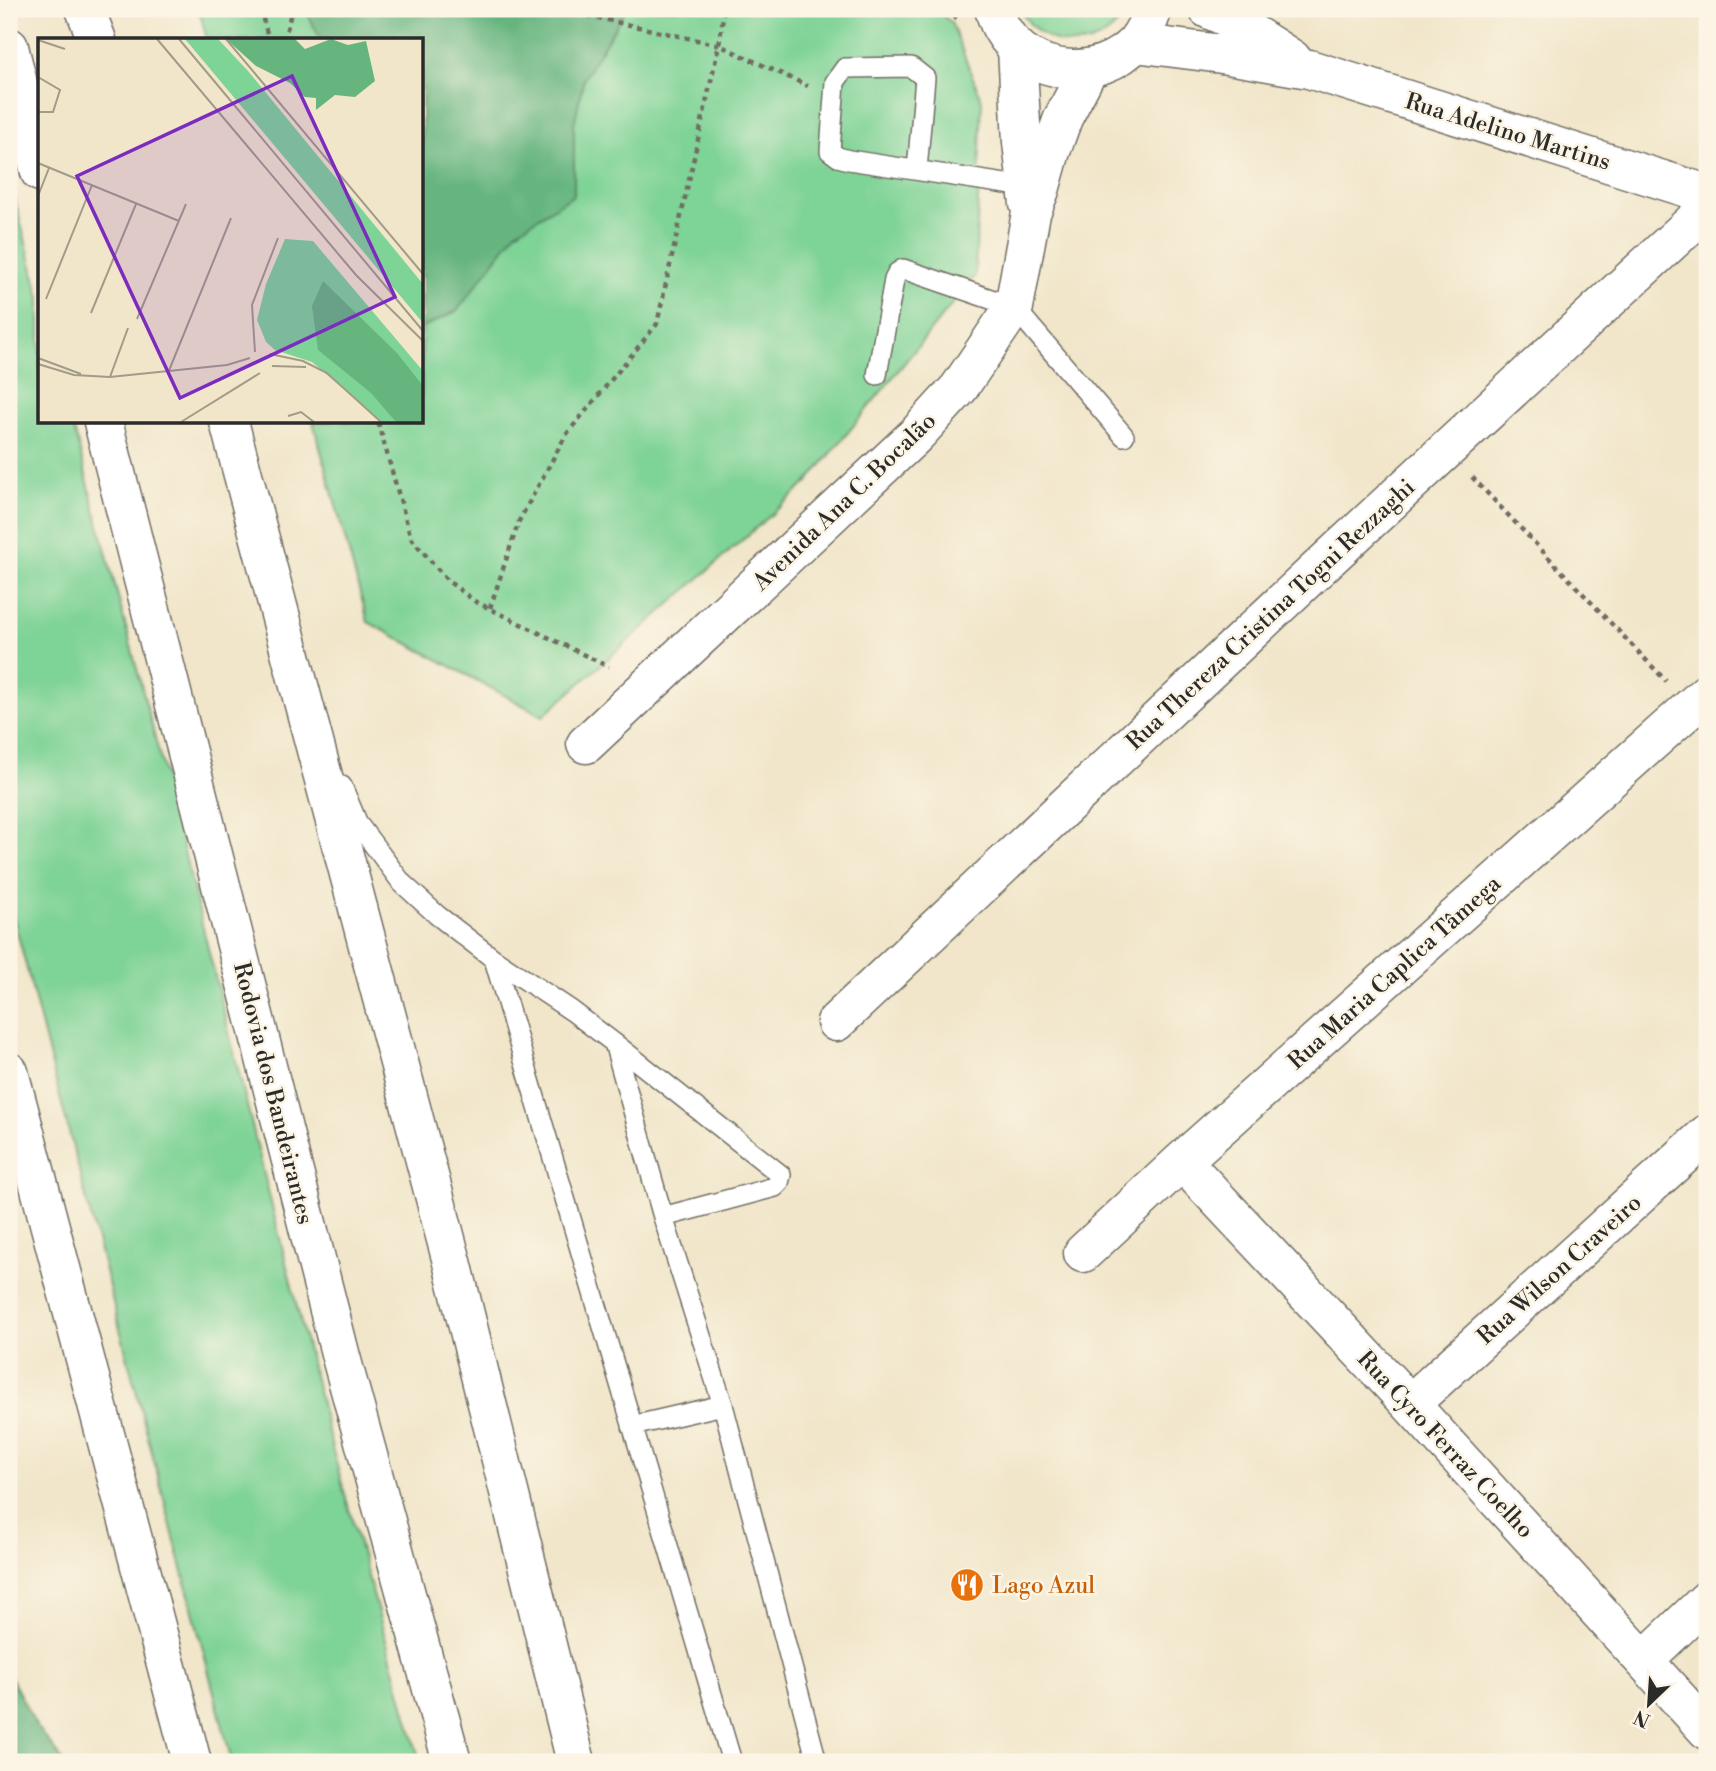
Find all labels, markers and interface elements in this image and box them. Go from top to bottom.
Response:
inset map [38,38,424,424]
street label: Rua Adelino Martins [1402,87,1614,177]
street label: Avenida Ana C. Bocalão [746,407,942,597]
street label: Rua Thereza Cristina Togni Rezzaghi [1121,473,1421,756]
street label: Rua Maria Caplica Tâmega [1283,870,1507,1076]
street label: Rodovia dos Bandeirantes [227,959,319,1227]
street label: Rua Wilson Craveiro [1472,1189,1648,1351]
street label: Rua Cyro Ferraz Coelho [1351,1345,1539,1544]
restaurant icon: Lago Azul [948,1566,986,1604]
place label: Lago Azul [992,1572,1095,1600]
north arrow [1614,1670,1684,1740]
text: N [1630,1704,1654,1733]

